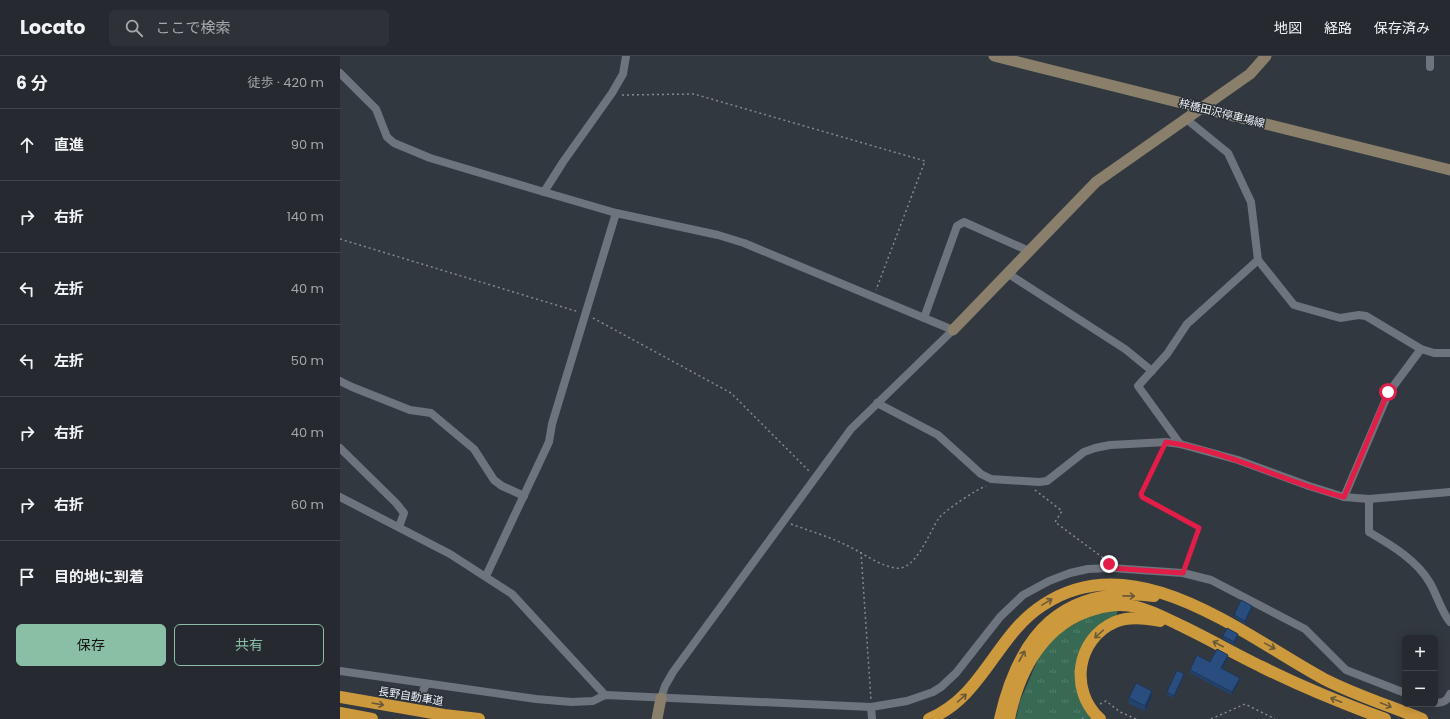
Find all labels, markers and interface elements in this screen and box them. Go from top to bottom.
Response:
search box [109,10,389,46]
text: Locato [20,14,85,41]
icon: search [123,17,145,39]
text: ここで検索 [155,17,230,38]
text: 地図 [1274,18,1302,38]
text: 経路 [1324,18,1352,38]
text: 保存済み [1374,18,1430,38]
text: 6 分 [16,71,47,95]
text: 徒歩 · 420 m [248,73,324,92]
street label: 梓橋田沢停車場線 [1177,95,1267,131]
icon: ahead [16,134,38,156]
text: 直進 [54,134,84,155]
text: 90 m [291,135,324,154]
icon: right [16,206,38,228]
text: 右折 [54,206,84,227]
text: 140 m [287,207,324,226]
icon: left [16,278,38,300]
text: 左折 [54,278,84,299]
text: 40 m [291,279,324,298]
icon: left [16,350,38,372]
text: 左折 [54,350,84,371]
text: 50 m [291,351,324,370]
route start [1379,383,1397,401]
icon: right [16,422,38,444]
text: 右折 [54,422,84,443]
text: 40 m [291,423,324,442]
icon: right [16,494,38,516]
text: 右折 [54,494,84,515]
text: 60 m [291,495,324,514]
route end [1100,555,1118,573]
icon: arrive [16,566,38,588]
text: 目的地に到着 [54,566,144,587]
one-way arrow [1122,592,1135,599]
one-way arrow [1041,597,1053,605]
button: 保存 [16,624,166,666]
button: 共有 [174,624,324,666]
one-way arrow [1094,629,1104,638]
map controls [1402,635,1438,707]
button: + [1402,635,1438,671]
one-way arrow [1212,640,1224,648]
one-way arrow [1264,643,1276,650]
one-way arrow [1019,650,1026,662]
button: − [1402,671,1438,707]
street label: 長野自動車道 [377,683,445,709]
one-way arrow [957,694,967,703]
one-way arrow [1330,696,1342,703]
one-way arrow [371,700,384,708]
one-way arrow [1380,701,1392,709]

